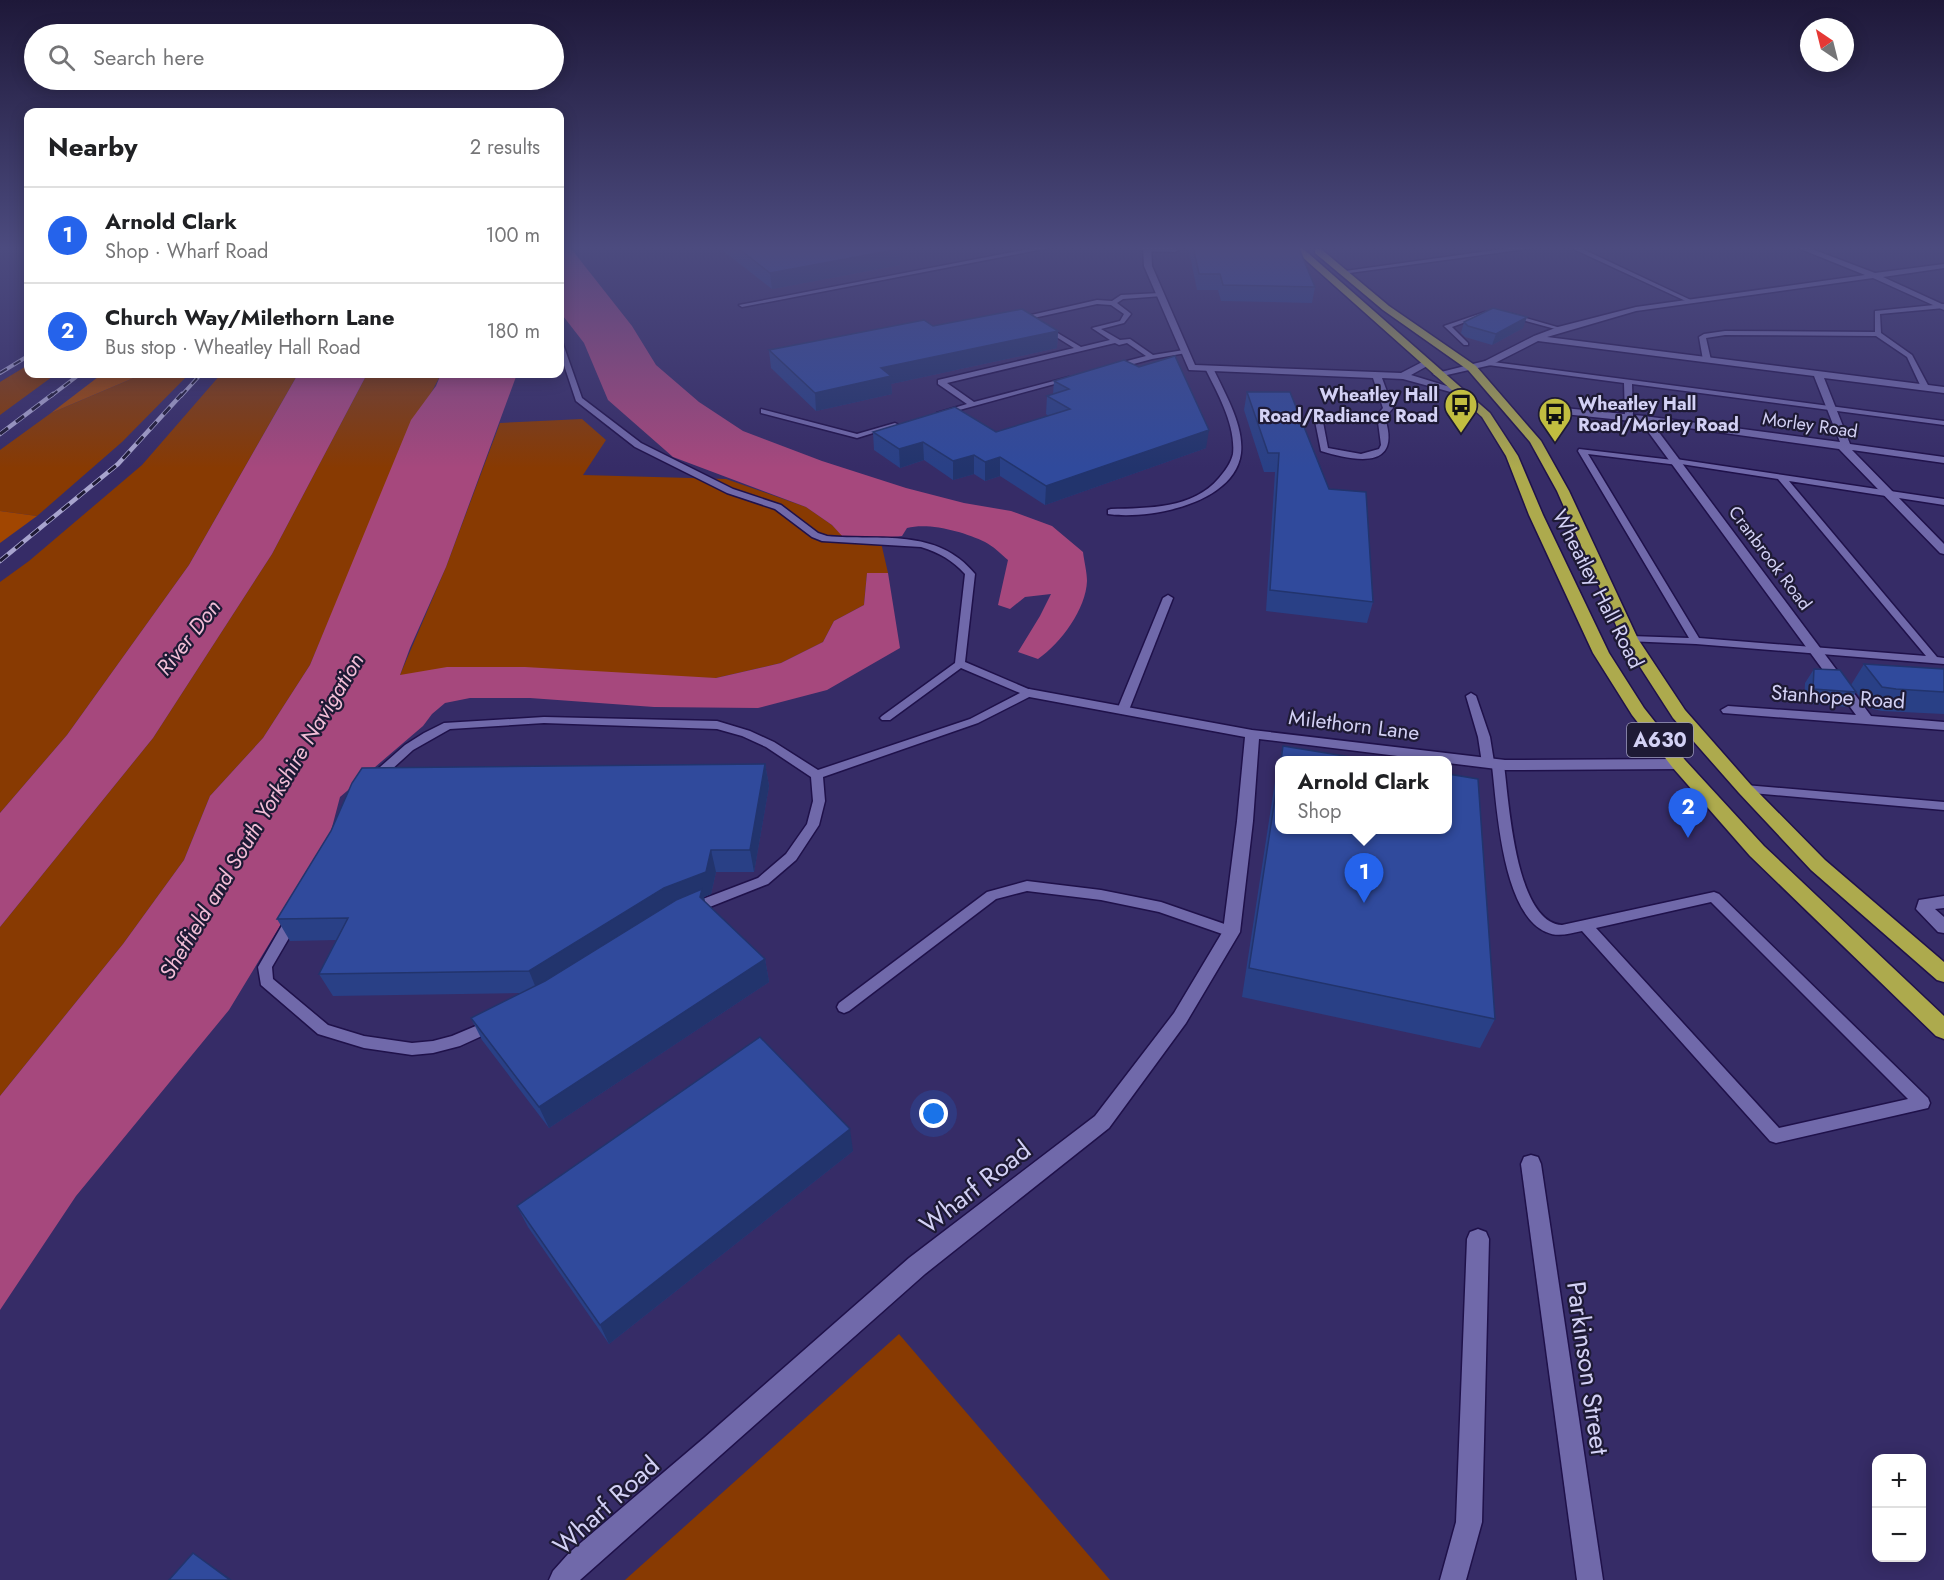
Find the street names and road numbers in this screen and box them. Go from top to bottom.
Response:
street label: Morley Road [1761,405,1859,445]
street label: Cranbrook Road [1722,500,1818,616]
street label: Wheatley Hall Road [1545,504,1651,674]
street label: Stanhope Road [1770,677,1906,717]
street label: Milethorn Lane [1287,702,1421,748]
road number: A630 [1627,723,1693,757]
street label: Wharf Road [911,1131,1039,1243]
street label: Parkinson Street [1557,1279,1619,1458]
street label: Wharf Road [544,1447,668,1563]

